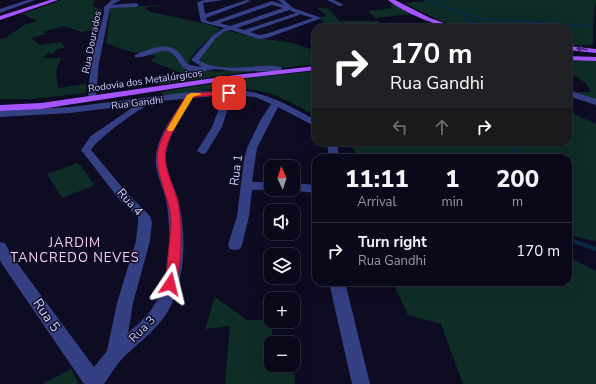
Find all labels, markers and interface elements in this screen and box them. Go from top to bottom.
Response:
street label: Rua Dourados [79,9,105,75]
text: 170 m [390,35,473,73]
icon: right [324,40,376,92]
one-way arrow [576,46,588,52]
street label: Rodovia dos Metalúrgicos [87,66,203,96]
text: Rua Gandhi [390,71,484,95]
pin [212,76,246,110]
icon: arrive [218,82,240,104]
street label: Rua Gandhi [110,93,164,113]
icon: left [389,116,411,138]
icon: ahead [431,116,453,138]
icon: right [473,116,495,138]
street label: Rua 1 [226,153,246,187]
north arrow [264,160,300,196]
map controls [264,160,300,372]
text: 11:11 [345,163,409,195]
text: 1 [445,163,460,195]
text: 200 [496,163,539,195]
street label: Rua 4 [114,185,146,219]
text: Arrival [357,193,396,211]
text: min [442,193,463,211]
text: m [512,193,523,211]
button: sound [264,204,300,240]
text: Turn right [358,232,427,252]
district label: JARDIM TANCREDO NEVES [10,234,140,267]
icon: right [324,240,346,262]
text: 170 m [516,241,560,261]
button: layers [264,248,300,284]
text: Rua Gandhi [358,252,426,270]
position arrow [149,263,191,305]
button: + [264,292,300,328]
street label: Rua 5 [28,295,65,336]
street label: Rua 3 [125,312,159,346]
button: − [264,336,300,372]

